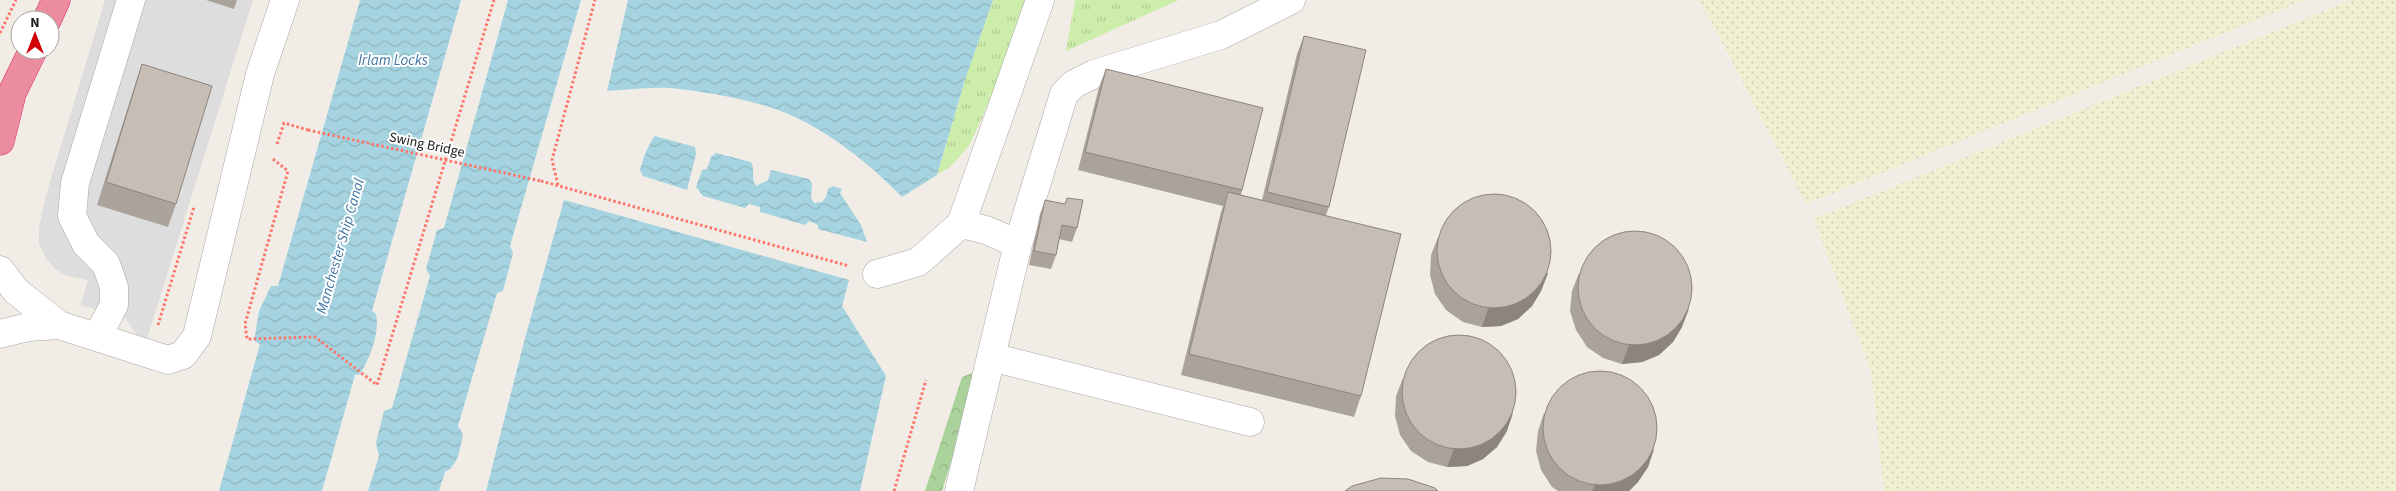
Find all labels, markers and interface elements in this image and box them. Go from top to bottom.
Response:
north arrow [10,10,60,60]
text: N [30,13,40,33]
water label: Irlam Locks [358,50,428,71]
street label: Swing Bridge [387,127,466,163]
water label: Manchester Ship Canal [311,176,370,316]

